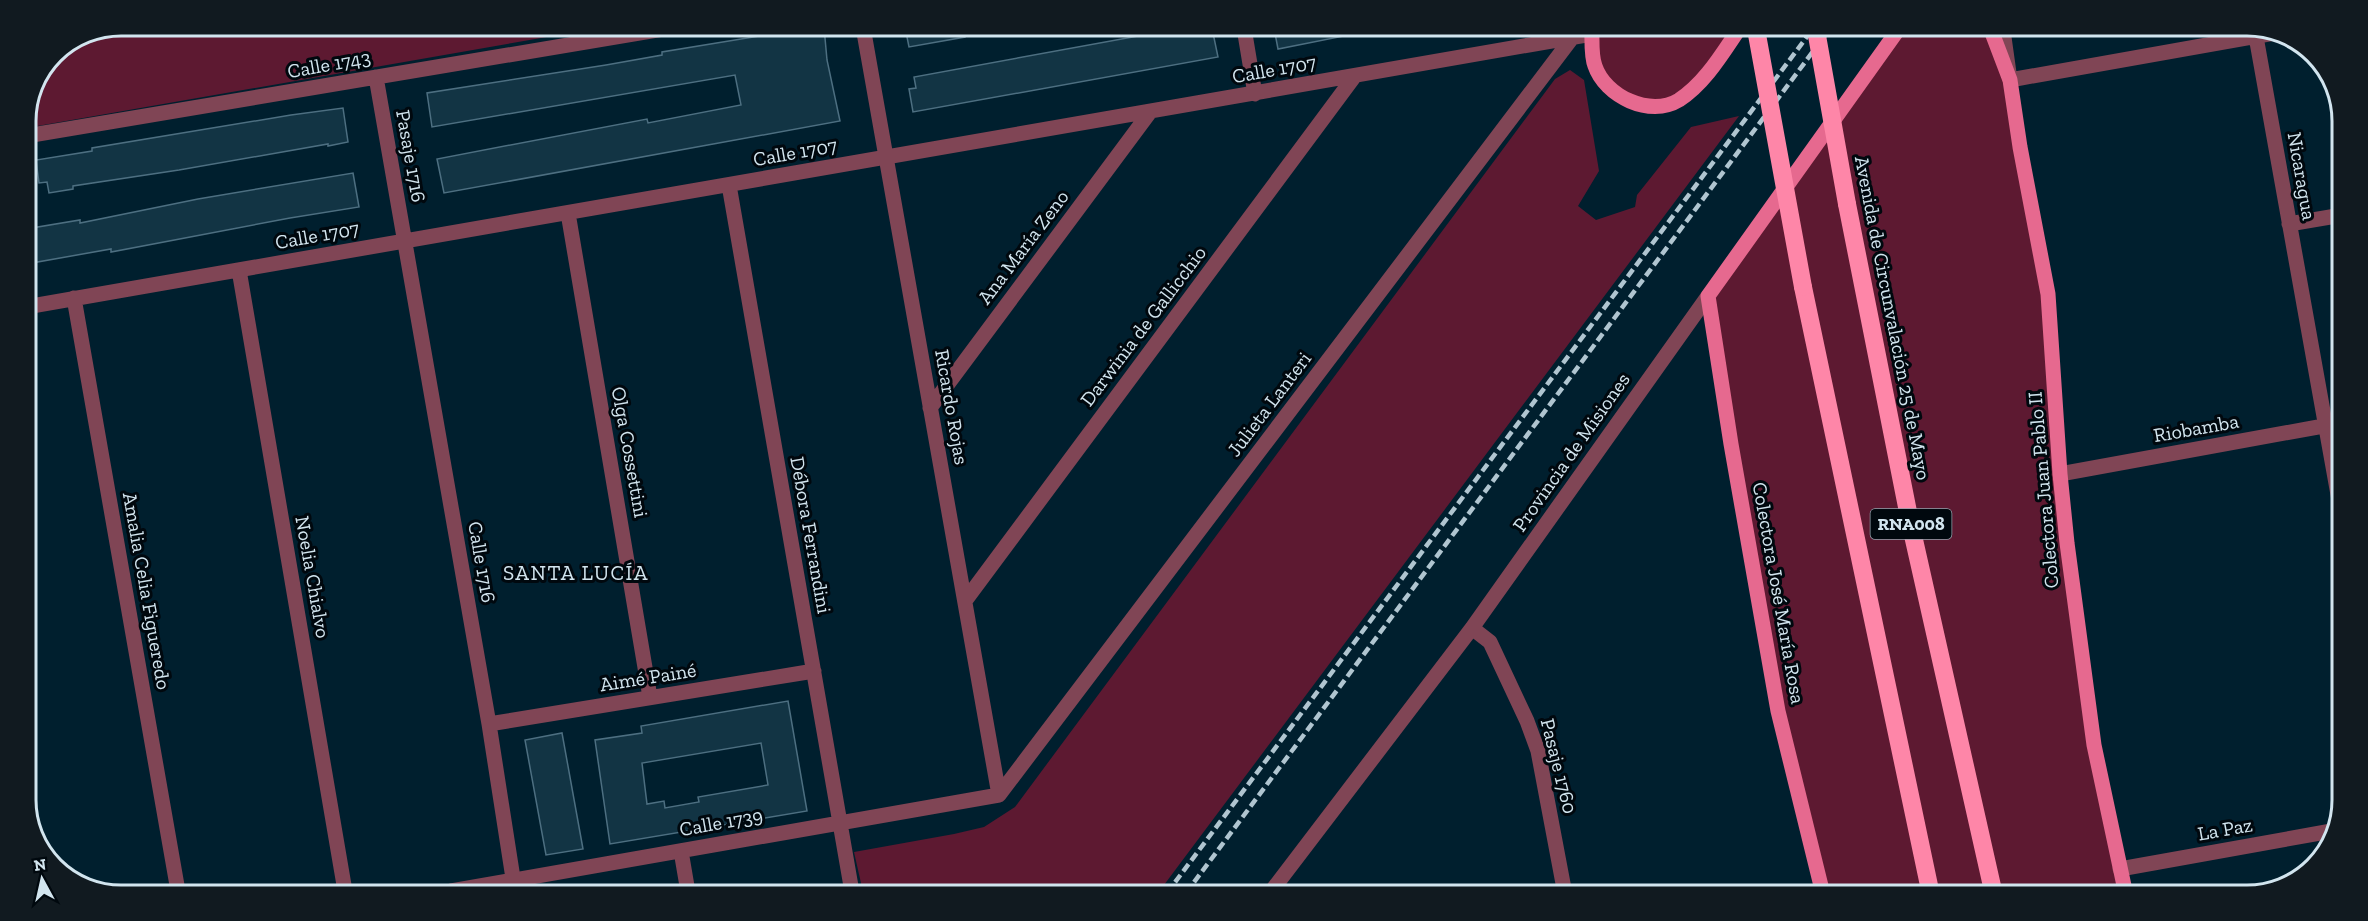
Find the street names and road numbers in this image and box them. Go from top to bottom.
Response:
street label: Calle 1743 [286,45,372,83]
street label: Calle 1707 [1230,50,1318,88]
street label: Pasaje 1716 [391,108,431,204]
street label: Nicaragua [2282,130,2322,222]
street label: Calle 1707 [751,133,839,171]
street label: Avenida de Circunvalación 25 de Mayo [1850,154,1936,482]
street label: Ana María Zeno [972,185,1074,309]
street label: Calle 1707 [273,216,361,254]
street label: Darwinia de Gallicchio [1075,241,1211,411]
street label: Ricardo Rojas [930,347,974,467]
street label: Julieta Lanteri [1222,347,1316,461]
street label: Provincia de Misiones [1507,368,1635,536]
street label: Olga Cossettini [607,385,653,520]
street label: Colectora Juan Pablo II [2022,391,2064,589]
street label: Riobamba [2152,409,2241,447]
street label: Débora Ferrandini [785,455,837,616]
street label: Colectora José María Rosa [1748,480,1810,706]
street label: Amalia Celia Figueredo [118,491,176,691]
road number: RNA008 [1870,509,1952,539]
street label: Noelia Chialvo [290,514,336,640]
street label: Calle 1716 [463,519,501,605]
street label: Aimé Painé [598,658,698,696]
street label: Pasaje 1760 [1536,716,1582,816]
street label: Calle 1739 [677,803,765,841]
street label: La Paz [2196,812,2254,846]

